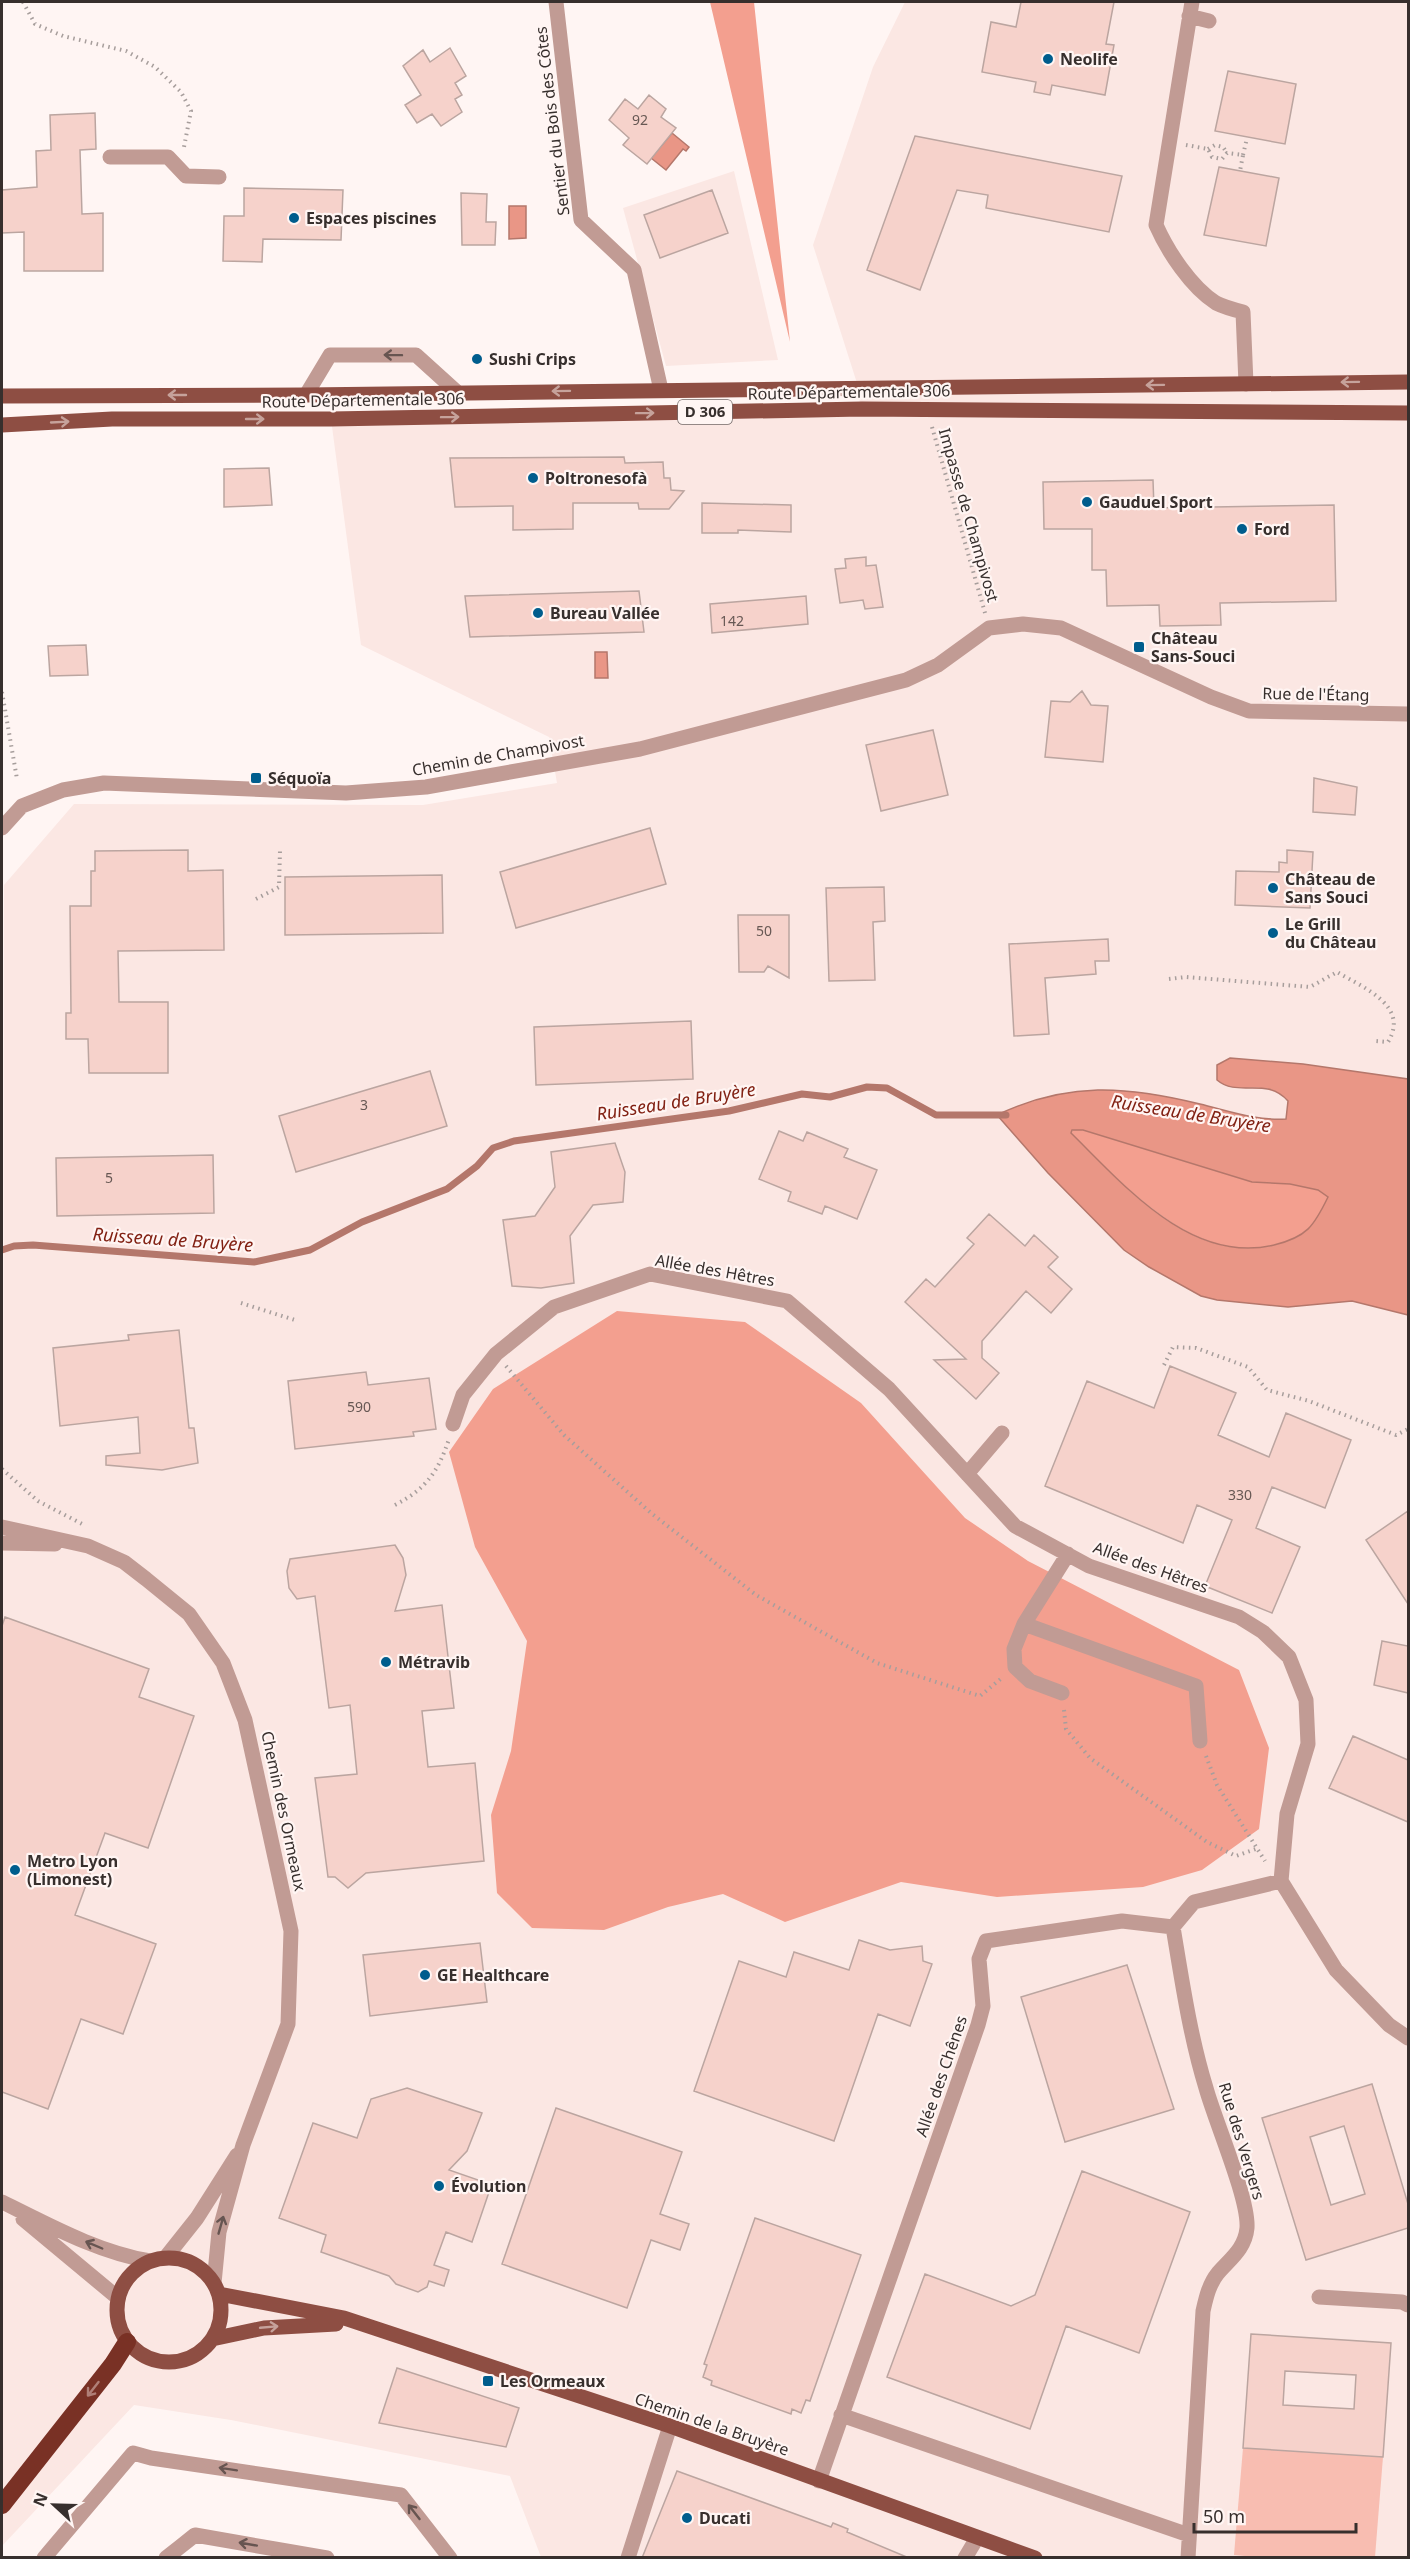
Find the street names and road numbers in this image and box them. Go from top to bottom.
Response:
street label: Sentier du Bois des Côtes [529,25,575,217]
street label: Route Départementale 306 [747,379,951,405]
street label: Route Départementale 306 [261,387,465,413]
road number: D 306 [678,400,732,424]
street label: Impasse de Champivost [934,426,1004,605]
street label: Rue de l'Étang [1262,682,1370,706]
street label: Chemin de Champivost [410,729,586,781]
street label: Allée des Hêtres [654,1249,776,1291]
street label: Allée des Hêtres [1090,1536,1212,1598]
street label: Chemin des Ormeaux [256,1729,312,1894]
street label: Allée des Chênes [910,2012,972,2140]
street label: Rue des Vergers [1214,2080,1270,2202]
street label: Chemin de la Bruyère [632,2387,792,2461]

